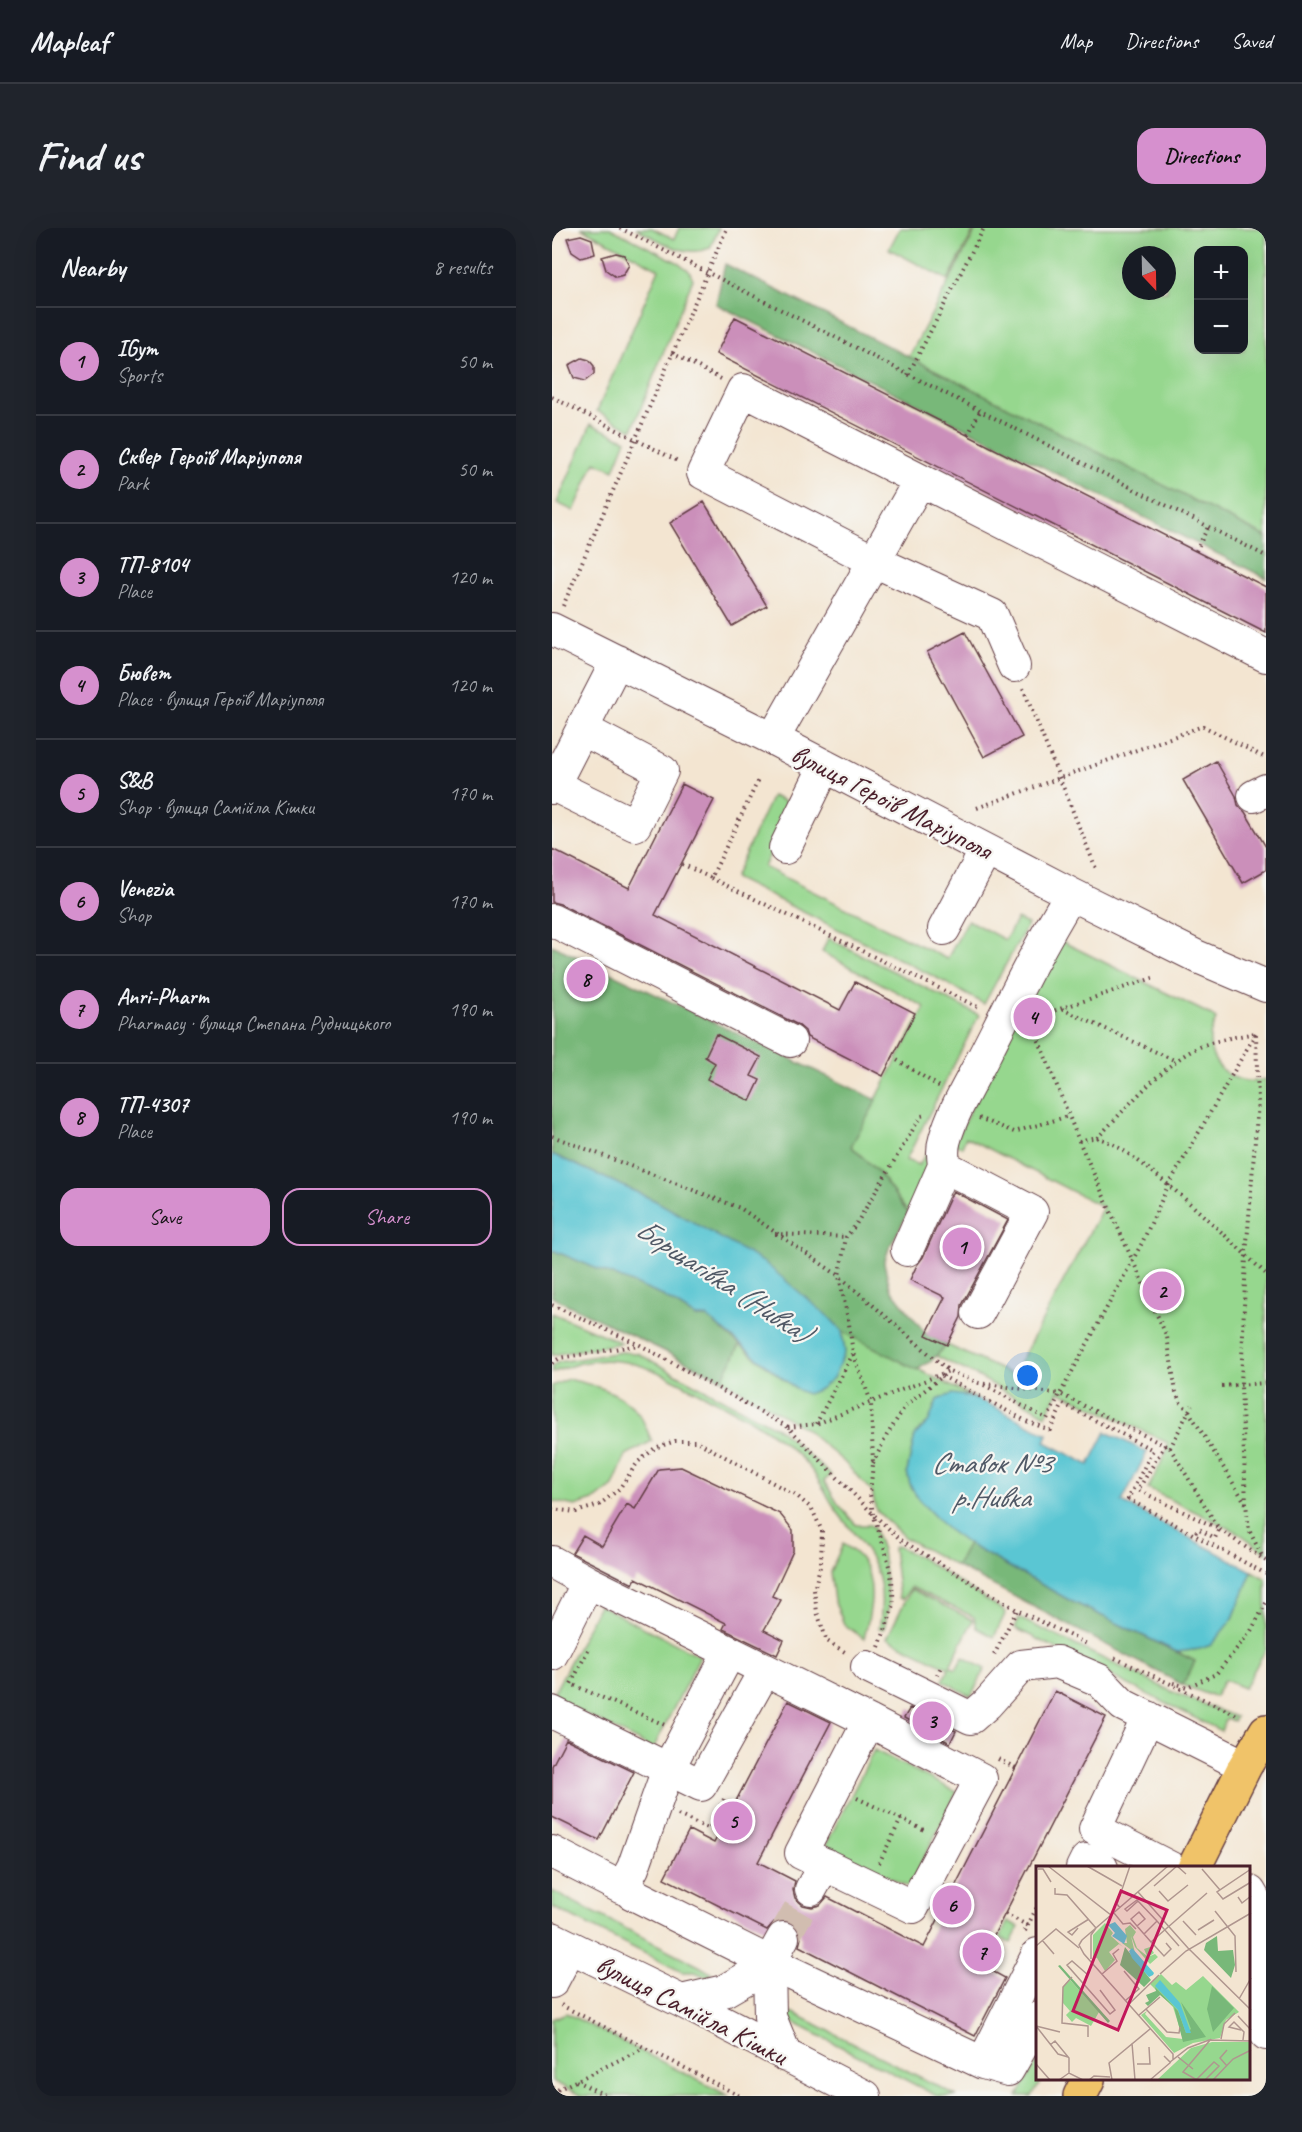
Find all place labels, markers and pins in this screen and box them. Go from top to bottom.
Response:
pin: 8 [567,956,606,1002]
pin: 4 [1014,994,1052,1040]
pin: 1 [942,1224,982,1270]
pin: 2 [1142,1268,1182,1314]
pin: 3 [912,1698,952,1744]
pin: 5 [714,1798,753,1844]
pin: 6 [932,1882,972,1928]
pin: 7 [962,1930,1002,1974]

